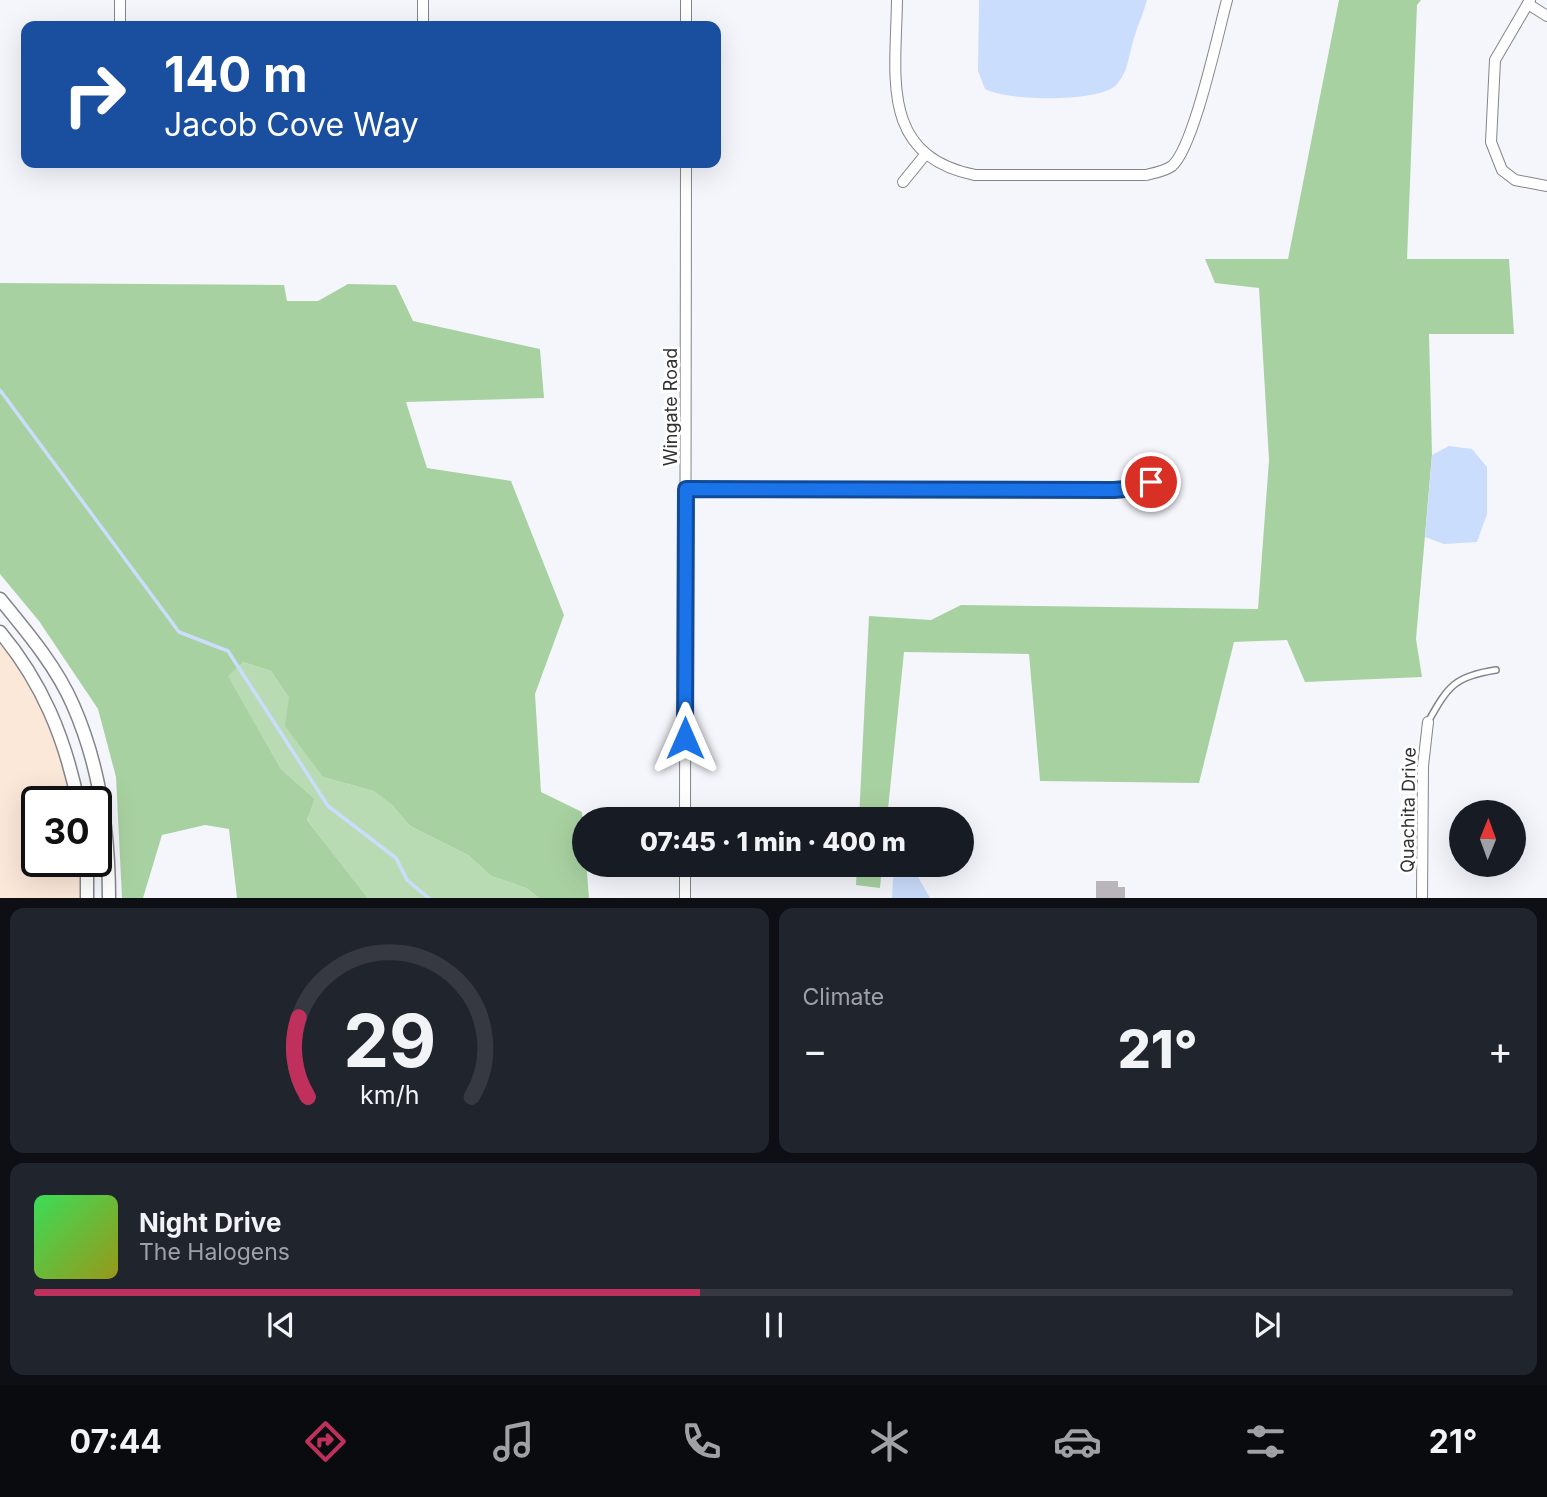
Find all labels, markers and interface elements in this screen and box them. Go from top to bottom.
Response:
text: 140 m [164,45,308,104]
icon: right [49,49,140,140]
text: Jacob Cove Way [164,105,419,144]
street label: Wingate Road [660,348,681,466]
pin [1121,452,1181,512]
icon: arrive [1132,463,1170,501]
position arrow [648,701,722,775]
street label: Quachita Drive [1396,747,1420,873]
speed limit sign: 30 [21,786,112,877]
north arrow [1449,800,1526,877]
map controls [1449,800,1526,877]
text: 07:45 · 1 min · 400 m [640,826,906,857]
text: Climate [803,983,884,1011]
text: 29 [343,996,436,1085]
text: 21° [1118,1018,1198,1081]
text: − [803,1027,828,1073]
text: + [1488,1027,1513,1073]
text: km/h [360,1079,419,1109]
text: Night Drive [139,1207,281,1238]
text: The Halogens [139,1238,290,1266]
icon: previous [262,1306,300,1344]
icon: pause [755,1306,793,1344]
icon: next [1248,1306,1286,1344]
icon: directions [301,1417,350,1466]
icon: music [489,1417,538,1466]
icon: phone [677,1417,726,1466]
icon: climate [865,1417,914,1466]
icon: car [1053,1417,1102,1466]
icon: filters [1241,1417,1290,1466]
text: 07:44 [69,1422,162,1461]
text: 21° [1429,1422,1477,1461]

